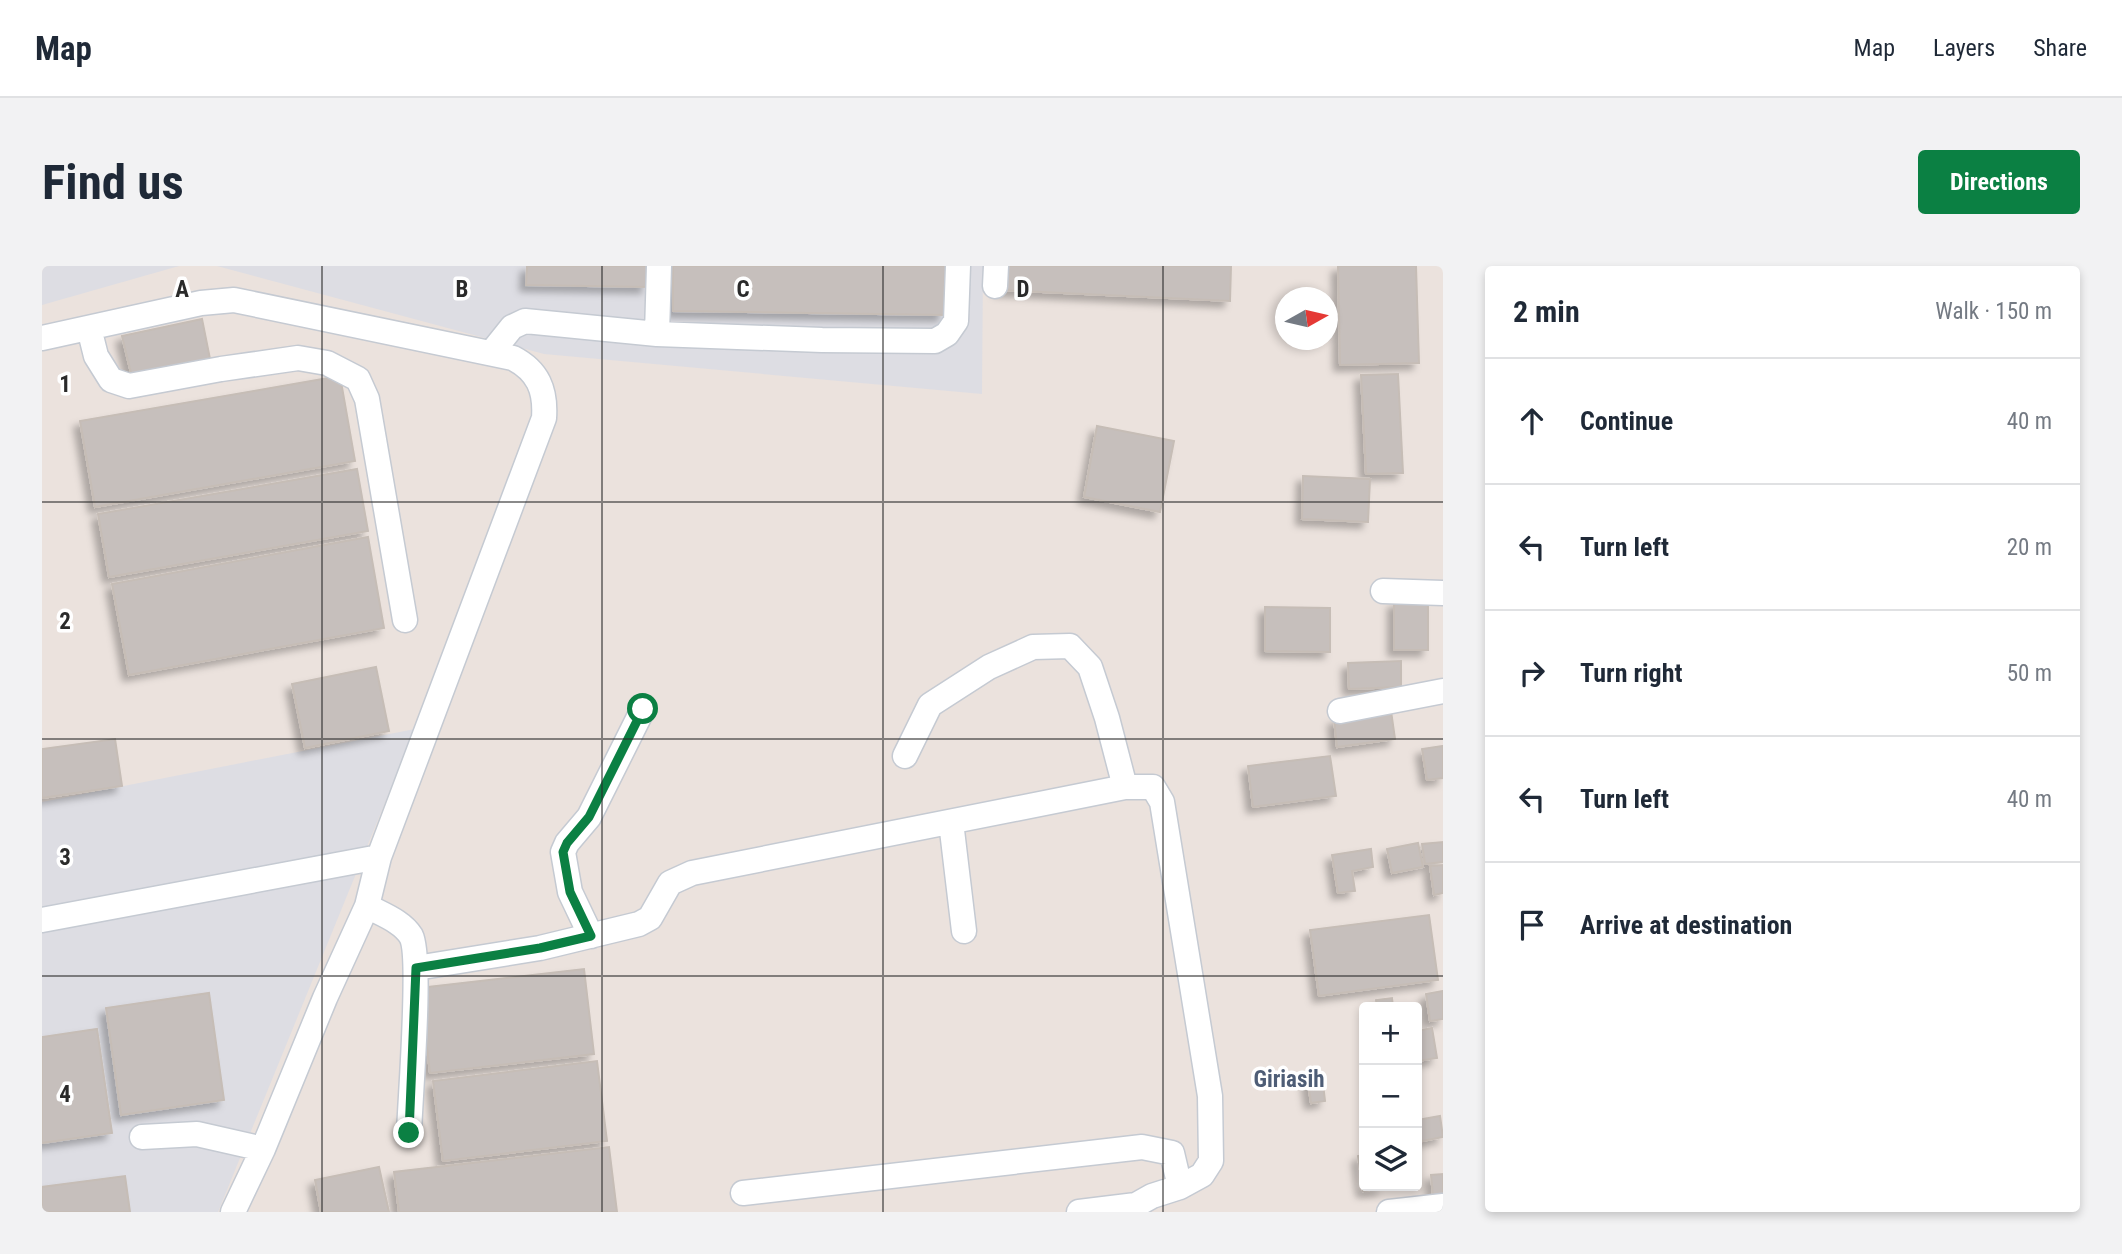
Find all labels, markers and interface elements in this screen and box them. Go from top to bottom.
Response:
text: Map [35,29,92,68]
text: Map [1854,34,1895,62]
text: Layers [1933,34,1995,62]
text: Share [2033,34,2087,62]
button: Directions [1918,150,2080,214]
text: Find us [42,154,184,211]
text: A [175,276,189,303]
text: B [456,276,468,303]
text: C [736,276,750,303]
text: D [1017,276,1030,303]
north arrow [1275,287,1338,350]
text: 2 min [1513,294,1580,329]
text: Walk · 150 m [1935,298,2052,325]
text: 1 [59,371,71,398]
icon: ahead [1513,402,1551,440]
text: Continue [1580,406,1673,436]
text: 40 m [2007,408,2052,435]
icon: left [1513,528,1551,566]
text: Turn left [1580,532,1669,562]
text: 20 m [2007,534,2052,561]
text: 2 [59,608,71,635]
icon: right [1513,654,1551,692]
text: Turn right [1580,658,1682,688]
text: 50 m [2007,660,2052,687]
route start [627,693,658,724]
icon: left [1513,780,1551,818]
text: Turn left [1580,784,1669,814]
text: 40 m [2007,786,2052,813]
text: 3 [59,844,71,871]
icon: arrive [1513,906,1551,944]
text: Arrive at destination [1580,910,1792,940]
map controls [1359,1002,1422,1191]
button: + [1359,1002,1422,1065]
button: − [1359,1065,1422,1128]
district label: Giriasih [1253,1066,1325,1093]
text: 4 [59,1081,71,1108]
route end [393,1117,424,1148]
button: layers [1359,1128,1422,1191]

